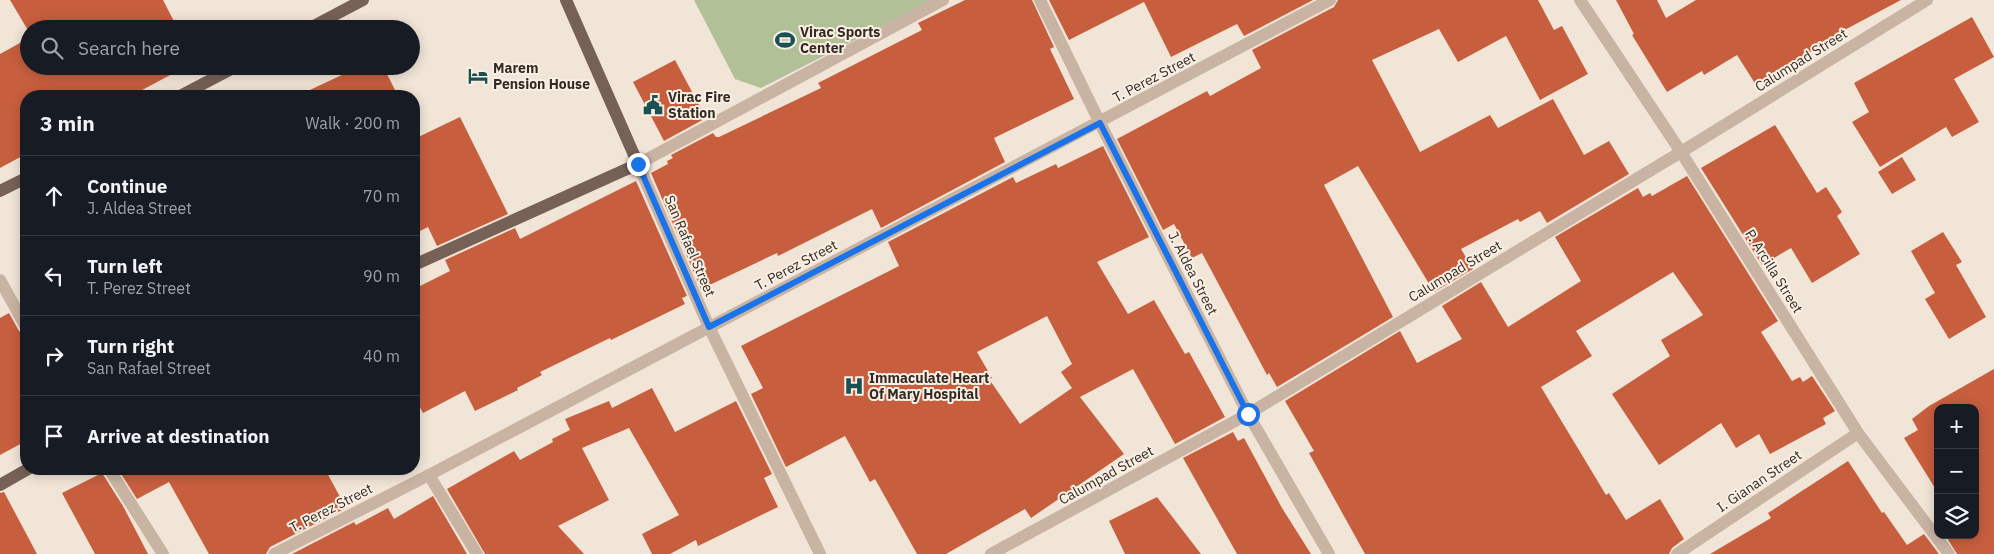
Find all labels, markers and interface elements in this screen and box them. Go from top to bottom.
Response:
search box [20,20,420,75]
place label: Virac Sports Center [800,23,880,57]
street label: Calumpad Street [1751,24,1851,96]
sports icon: Virac Sports Center [774,29,796,51]
icon: search [38,34,66,62]
text: Search here [78,36,180,60]
street label: T. Perez Street [1110,48,1198,106]
place label: Marem Pension House [493,59,590,93]
hotel icon: Marem Pension House [467,65,489,87]
place label: Virac Fire Station [668,88,731,122]
public building icon: Virac Fire Station [642,94,664,116]
text: 3 min [40,109,95,137]
text: Walk · 200 m [305,113,400,133]
route end [627,153,650,176]
text: Continue [87,174,167,198]
icon: ahead [40,182,68,210]
text: 70 m [363,186,400,206]
street label: San Rafael Street [661,193,719,299]
text: J. Aldea Street [87,198,192,218]
street label: P. Arcilla Street [1741,226,1807,316]
street label: J. Aldea Street [1164,228,1222,318]
street label: T. Perez Street [752,236,840,294]
street label: Calumpad Street [1405,236,1505,306]
text: Turn left [87,254,163,278]
icon: left [40,262,68,290]
text: 90 m [363,266,400,286]
text: T. Perez Street [87,278,191,298]
text: Turn right [87,334,174,358]
icon: right [40,342,68,370]
text: 40 m [363,346,400,366]
text: San Rafael Street [87,358,211,378]
place label: Immaculate Heart Of Mary Hospital [869,369,989,403]
hospital icon: Immaculate Heart Of Mary Hospital [843,375,865,397]
route start [1237,403,1260,426]
map controls [1934,404,1979,539]
button: + [1934,404,1979,449]
icon: arrive [40,422,68,450]
text: Arrive at destination [87,424,270,448]
street label: Calumpad Street [1055,441,1157,508]
street label: I. Gianan Street [1713,446,1805,516]
button: − [1934,449,1979,494]
street label: T. Perez Street [286,479,376,537]
button: layers [1934,494,1979,539]

